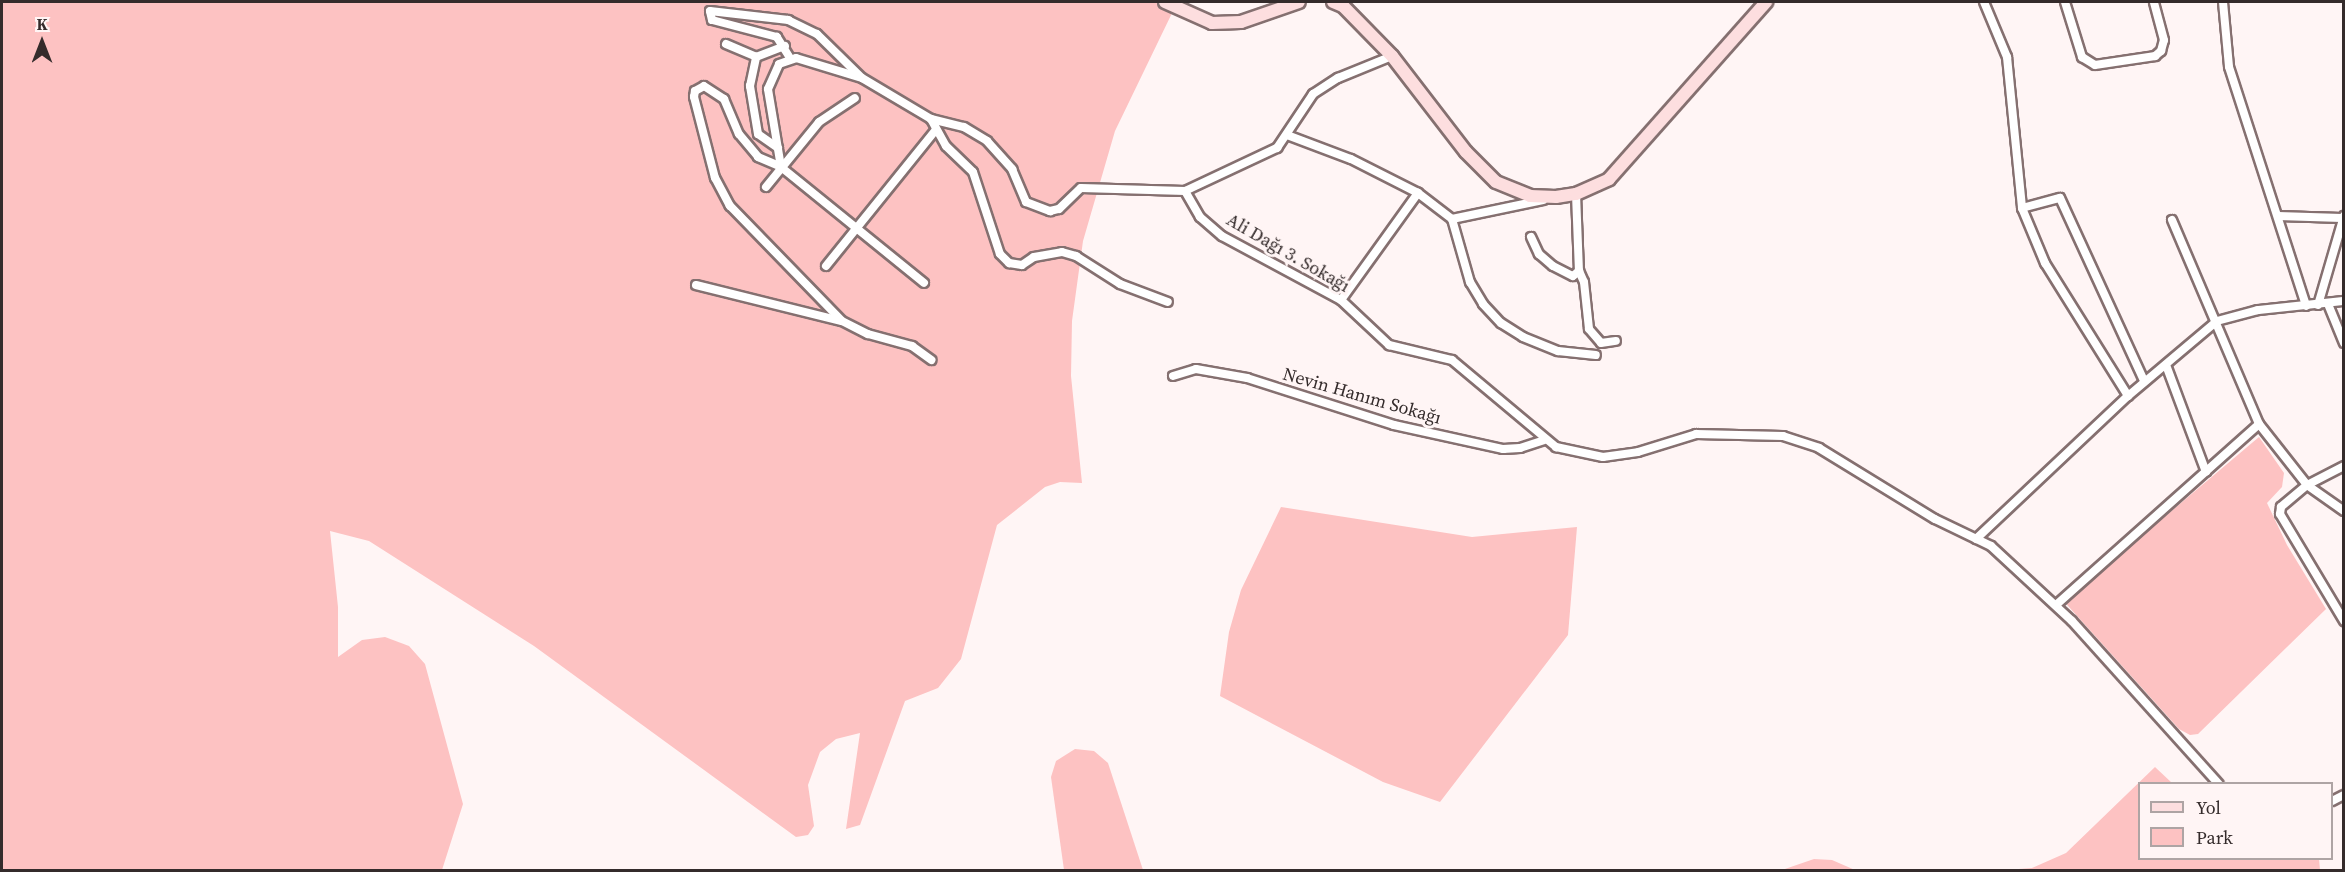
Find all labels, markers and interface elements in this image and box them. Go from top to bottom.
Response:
north arrow [12,12,72,72]
text: K [36,13,48,35]
street label: Ali Dağı 3. Sokağı [1223,209,1353,297]
street label: Nevin Hanım Sokağı [1280,363,1444,429]
legend [2138,782,2333,860]
text: Yol [2196,795,2221,820]
text: Park [2196,825,2233,850]

